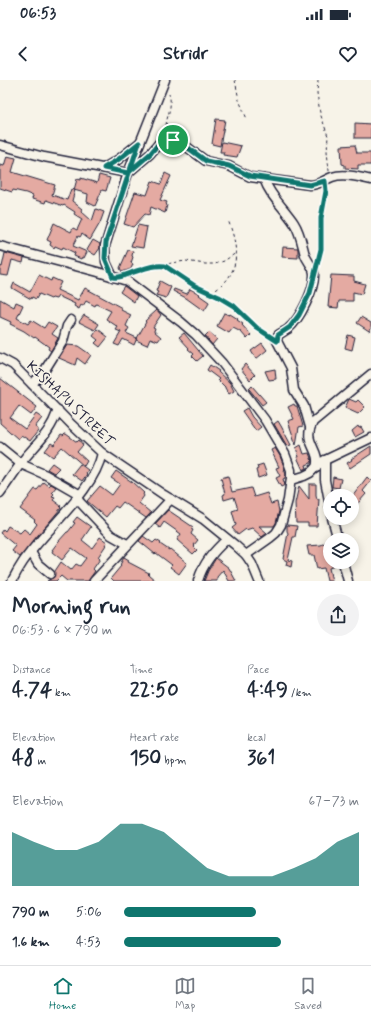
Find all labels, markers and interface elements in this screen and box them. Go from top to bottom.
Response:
text: 06:53 [20,4,56,24]
text: Stridr [163,42,208,66]
icon: back [12,43,34,65]
icon: heart [337,43,359,65]
pin [156,123,190,157]
icon: arrive [162,129,184,151]
street label: KISHAPU STREET [22,357,119,451]
map controls [323,489,359,569]
button: locate [323,489,359,525]
button: layers [323,533,359,569]
text: Morning run [12,593,131,621]
button: share [317,594,359,636]
text: 06:53 · 6 × 790 m [12,622,112,639]
text: Distance [12,663,51,677]
text: Time [130,663,153,677]
text: Pace [247,663,269,677]
text: 4.74 [12,677,52,704]
text: 22:50 [130,677,179,704]
text: 4:49 [247,677,288,704]
text: km [52,686,71,700]
text: /km [288,686,312,700]
text: Elevation [12,731,55,745]
text: Heart rate [130,731,179,745]
text: kcal [247,731,266,745]
text: 48 [12,745,35,772]
text: 150 [130,745,161,772]
text: 361 [247,745,275,772]
text: m [35,754,46,768]
text: bpm [161,754,186,768]
text: Elevation [12,793,63,810]
text: 67–73 m [309,793,359,810]
text: 790 m [12,904,49,921]
text: 5:06 [76,904,102,921]
text: 1.6 km [12,934,50,951]
text: 4:53 [76,934,100,951]
tab: Home [49,975,76,1013]
tab: Map [174,975,196,1013]
tab: Saved [294,975,322,1013]

